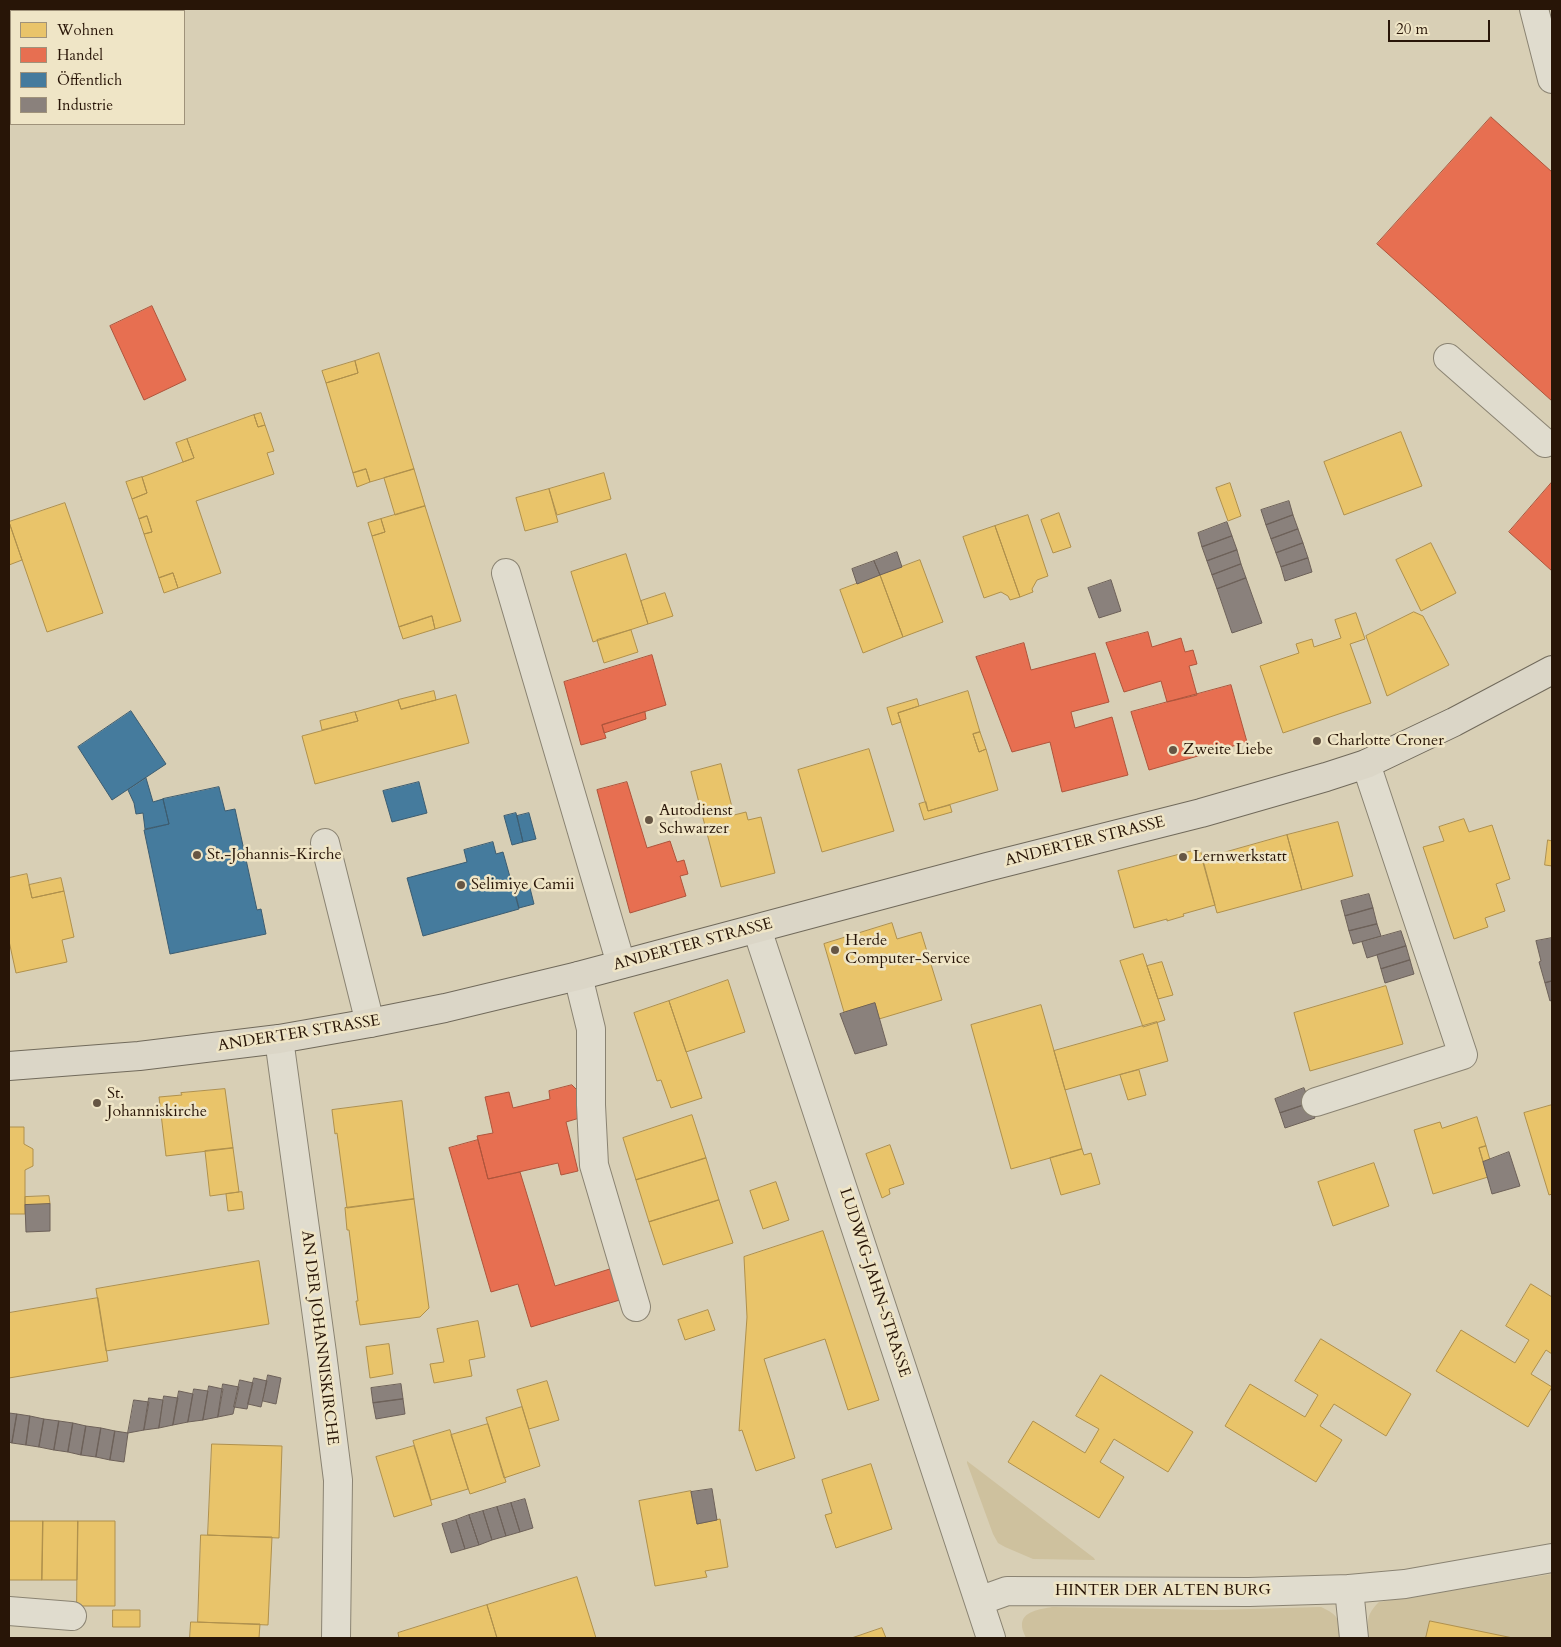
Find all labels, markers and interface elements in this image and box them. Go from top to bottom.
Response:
legend [10,10,185,125]
scale bar [1391,10,1494,42]
text: 20 m [1396,19,1428,39]
text: Wohnen [57,20,114,40]
text: Handel [57,45,103,65]
text: Öffentlich [57,70,122,90]
text: Industrie [57,95,113,115]
place label: Charlotte Croner [1327,731,1444,751]
marker: Charlotte Croner [1311,735,1323,747]
place label: Zweite Liebe [1183,740,1273,760]
marker: Zweite Liebe [1167,744,1179,756]
place label: Autodienst Schwarzer [659,801,733,839]
street label: ANDERTER STRASSE [1003,813,1167,871]
marker: Autodienst Schwarzer [643,814,655,826]
place label: St.-Johannis-Kirche [207,845,342,865]
place label: Lernwerkstatt [1193,847,1287,867]
marker: St.-Johannis-Kirche [191,849,203,861]
marker: Lernwerkstatt [1177,851,1189,863]
place label: Selimiye Camii [471,875,575,895]
marker: Selimiye Camii [455,879,467,891]
street label: ANDERTER STRASSE [611,914,775,976]
place label: Herde Computer-Service [845,931,970,969]
marker: Herde Computer-Service [829,944,841,956]
street label: ANDERTER STRASSE [216,1012,382,1056]
place label: St. Johanniskirche [107,1084,207,1122]
marker: St. Johanniskirche [91,1097,103,1109]
street label: LUDWIG-JAHN-STRASSE [834,1186,914,1380]
street label: AN DER JOHANNISKIRCHE [296,1229,342,1447]
street label: HINTER DER ALTEN BURG [1055,1581,1271,1601]

